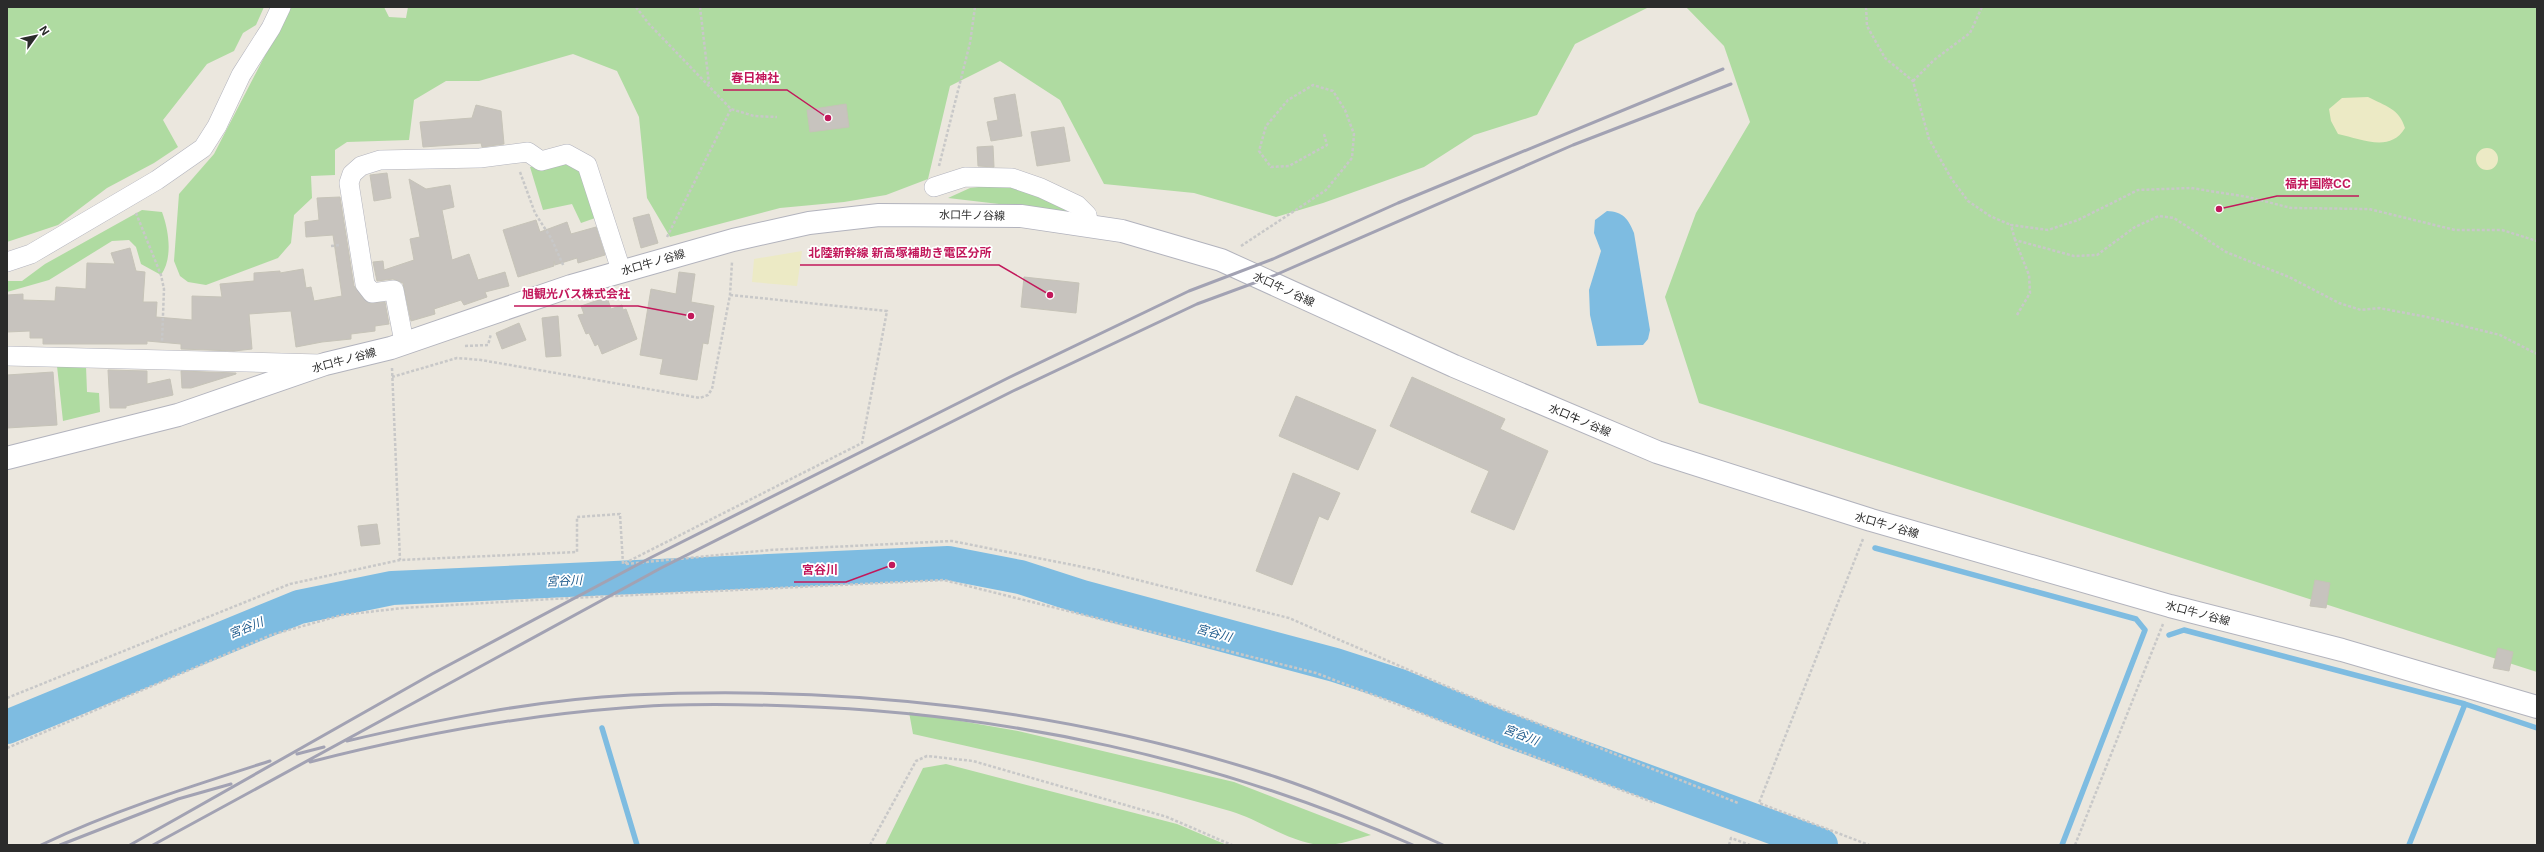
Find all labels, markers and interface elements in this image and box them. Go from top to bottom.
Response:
north arrow [16,16,56,56]
text: N [36,23,53,38]
callout: 春日神社 [723,66,787,90]
text: 春日神社 [731,70,779,85]
callout: 福井国際CC [2277,172,2359,196]
text: 福井国際CC [2285,176,2351,191]
street label: 水口牛ノ谷線 [939,207,1005,223]
callout: 北陸新幹線 新高塚補助き電区分所 [800,241,999,265]
text: 北陸新幹線 新高塚補助き電区分所 [809,245,991,260]
street label: 水口牛ノ谷線 [619,246,687,278]
street label: 水口牛ノ谷線 [1251,269,1317,309]
callout: 旭観光バス株式会社 [514,282,638,306]
text: 旭観光バス株式会社 [522,286,630,301]
street label: 水口牛ノ谷線 [310,345,378,375]
street label: 水口牛ノ谷線 [1547,401,1613,439]
street label: 水口牛ノ谷線 [1853,509,1921,541]
callout: 宮谷川 [794,558,846,582]
text: 宮谷川 [802,562,838,577]
water label: 宮谷川 [546,572,584,589]
street label: 水口牛ノ谷線 [2164,598,2232,628]
water label: 宮谷川 [226,613,267,641]
water label: 宮谷川 [1195,621,1235,645]
water label: 宮谷川 [1502,721,1543,749]

